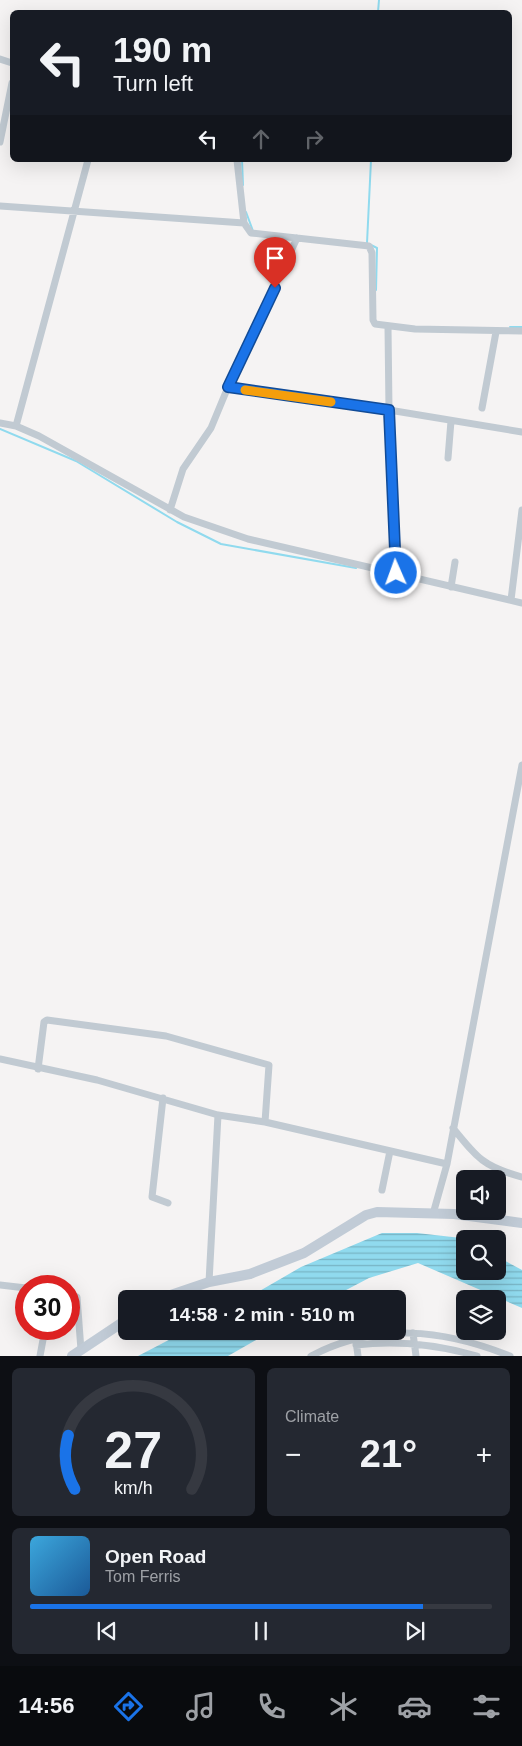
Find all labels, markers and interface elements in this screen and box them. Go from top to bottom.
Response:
icon: left [30,30,95,95]
text: 190 m [113,30,212,69]
text: Turn left [113,71,193,96]
icon: left [194,125,222,153]
icon: ahead [247,125,275,153]
icon: right [300,125,328,153]
pin [254,237,296,288]
icon: arrive [261,244,289,272]
position arrow [369,546,421,598]
map controls [456,1170,506,1340]
button: sound [456,1170,506,1220]
button: search [456,1230,506,1280]
speed limit sign: 30 [15,1275,80,1340]
button: layers [456,1290,506,1340]
text: 14:58 · 2 min · 510 m [169,1304,355,1325]
text: Climate [285,1408,339,1425]
text: 27 [105,1421,162,1479]
text: 21° [360,1433,417,1475]
text: − [285,1439,301,1470]
text: + [476,1439,492,1470]
text: km/h [114,1478,153,1498]
text: Open Road [105,1546,206,1567]
text: Tom Ferris [105,1568,181,1585]
icon: previous [93,1617,121,1645]
icon: pause [247,1617,275,1645]
icon: next [401,1617,429,1645]
icon: directions [111,1689,146,1724]
icon: music [183,1689,218,1724]
icon: phone [254,1689,289,1724]
icon: climate [326,1689,361,1724]
icon: car [397,1689,432,1724]
icon: filters [469,1689,504,1724]
text: 14:56 [18,1693,75,1718]

